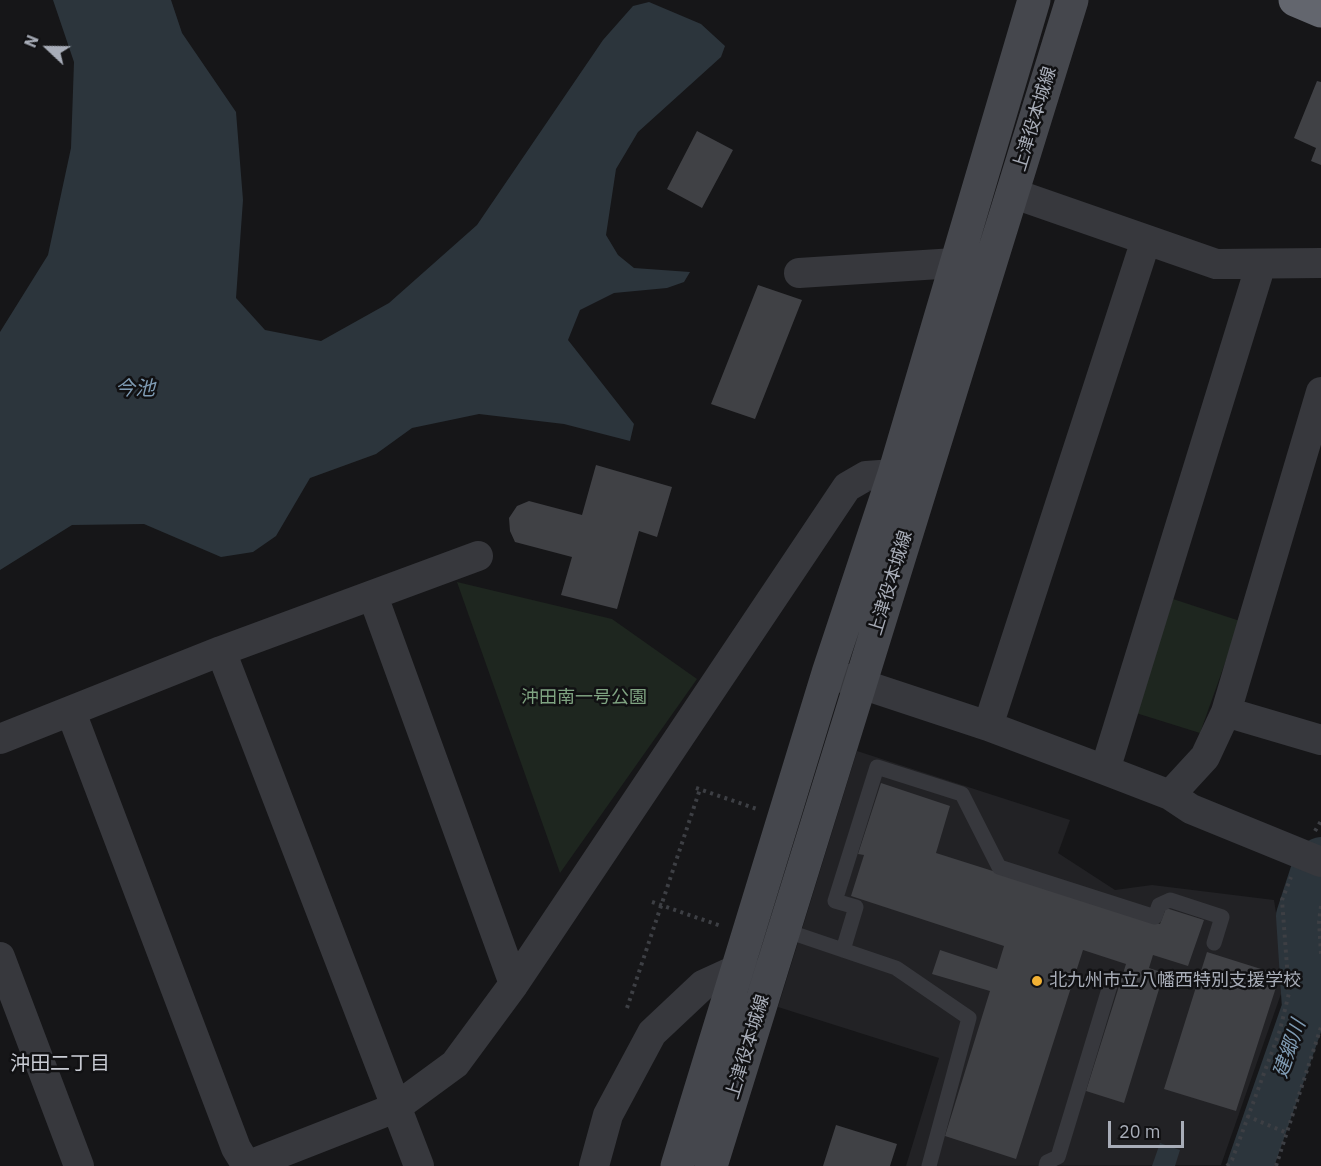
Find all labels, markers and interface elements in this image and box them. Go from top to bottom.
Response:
north arrow [18,18,78,78]
text: N [20,32,43,50]
street label: 上津役本城線 [1009,64,1061,174]
water label: 今池 [115,377,155,401]
street label: 上津役本城線 [865,528,917,638]
park label: 沖田南一号公園 [521,687,647,709]
place label: 北九州市立八幡西特別支援学校 [1049,970,1301,992]
marker: 北九州市立八幡西特別支援学校 [1030,974,1044,988]
street label: 上津役本城線 [722,992,774,1102]
water label: 建郷川 [1269,1017,1311,1081]
district label: 沖田二丁目 [10,1052,110,1076]
scale bar [1111,1109,1188,1147]
text: 20 m [1119,1120,1161,1143]

